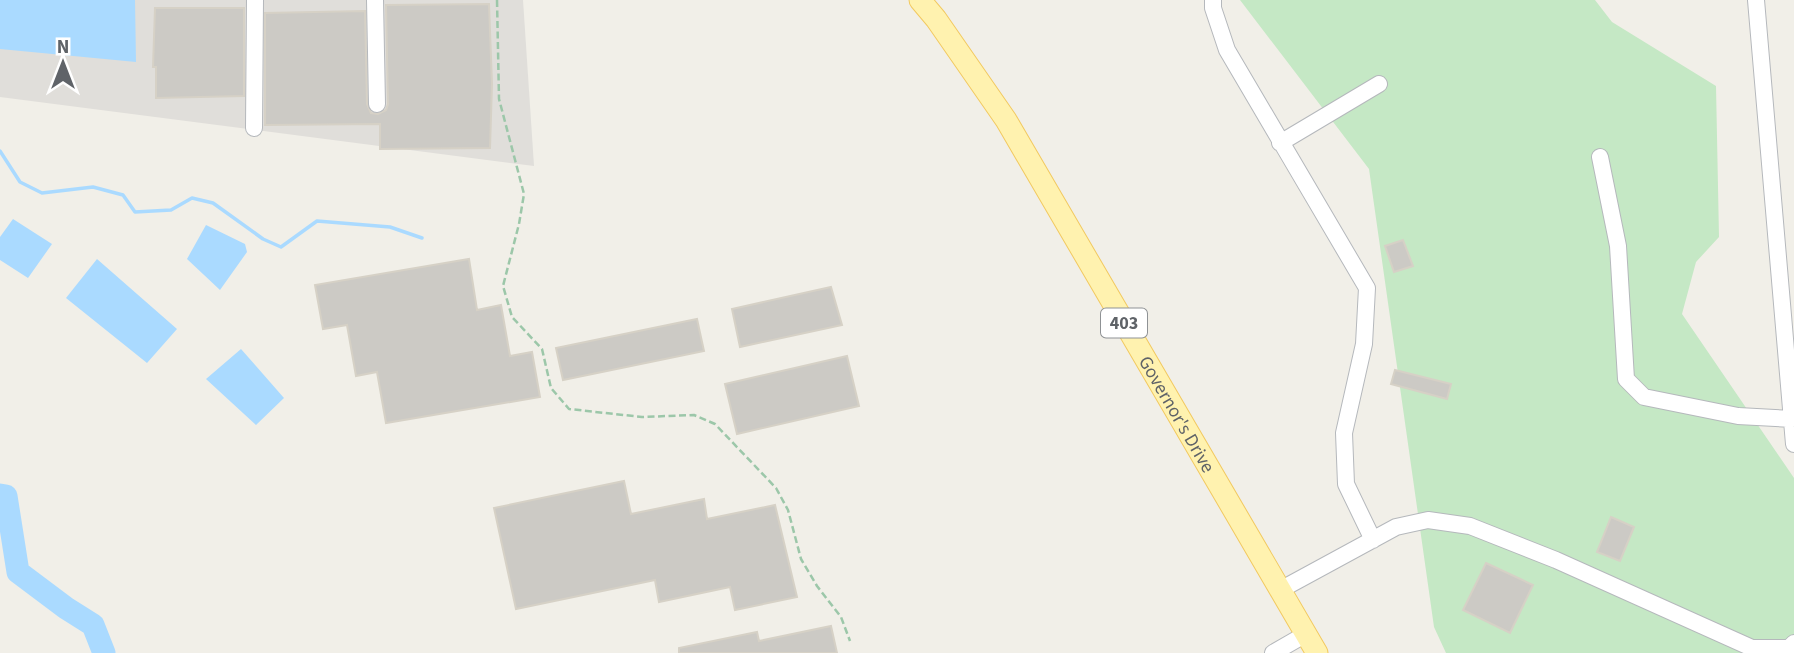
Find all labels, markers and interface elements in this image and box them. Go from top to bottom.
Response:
north arrow [28,28,98,98]
text: N [57,34,69,61]
road number: 403 [1101,309,1147,338]
street label: Governor's Drive [1131,351,1221,478]

